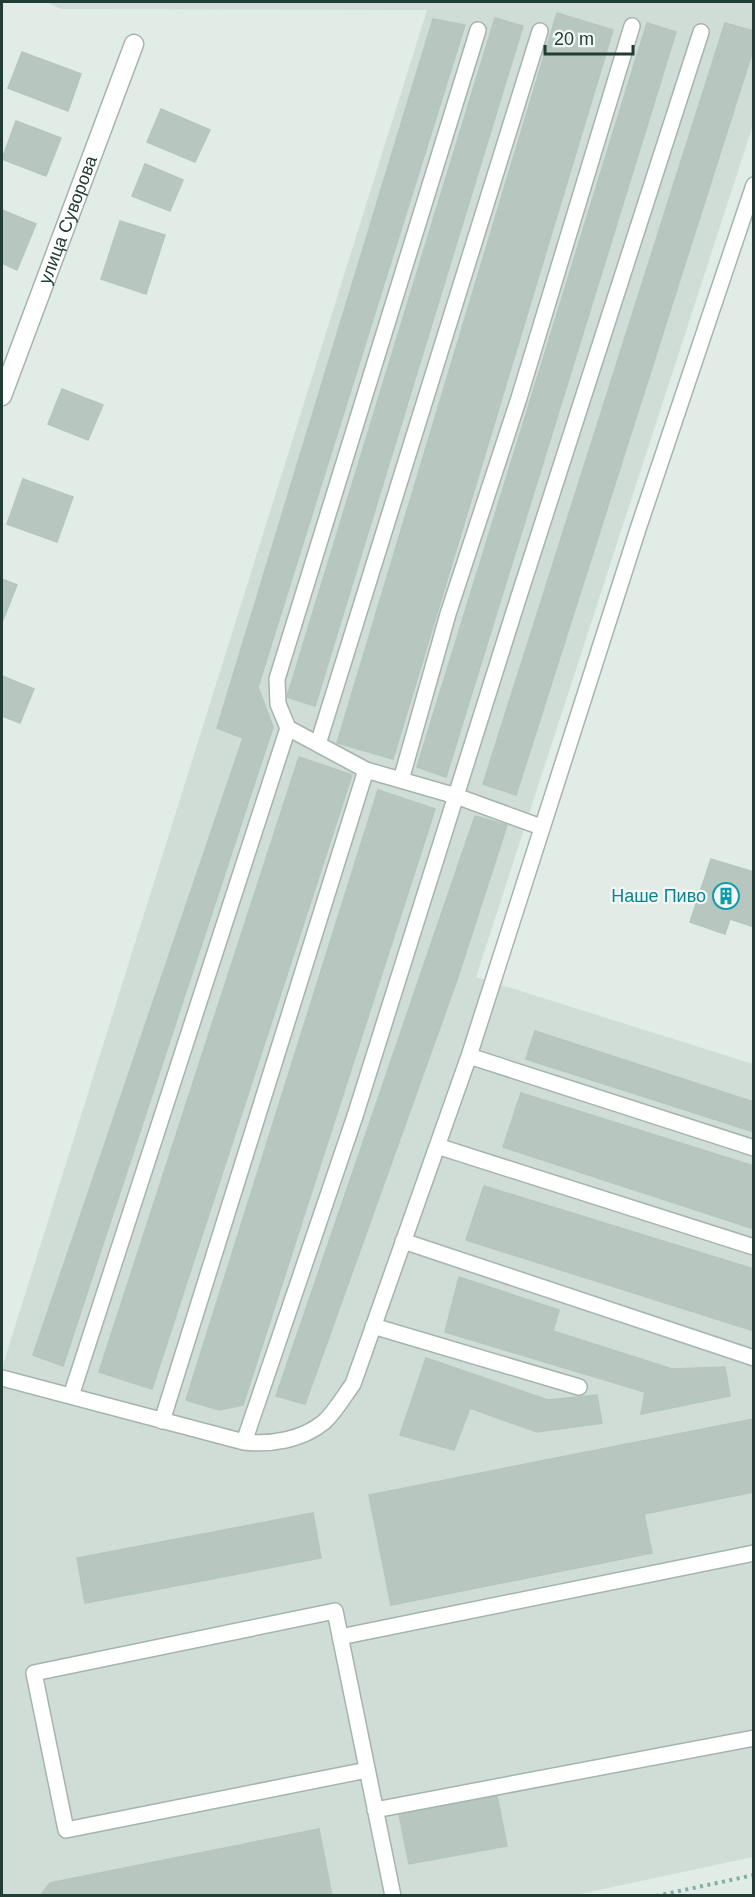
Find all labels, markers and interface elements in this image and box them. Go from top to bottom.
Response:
scale bar [545,18,634,56]
text: 20 m [554,29,594,49]
street label: улица Суворова [35,152,101,287]
building icon: Наше Пиво [711,881,741,911]
place label: Наше Пиво [611,886,706,906]

